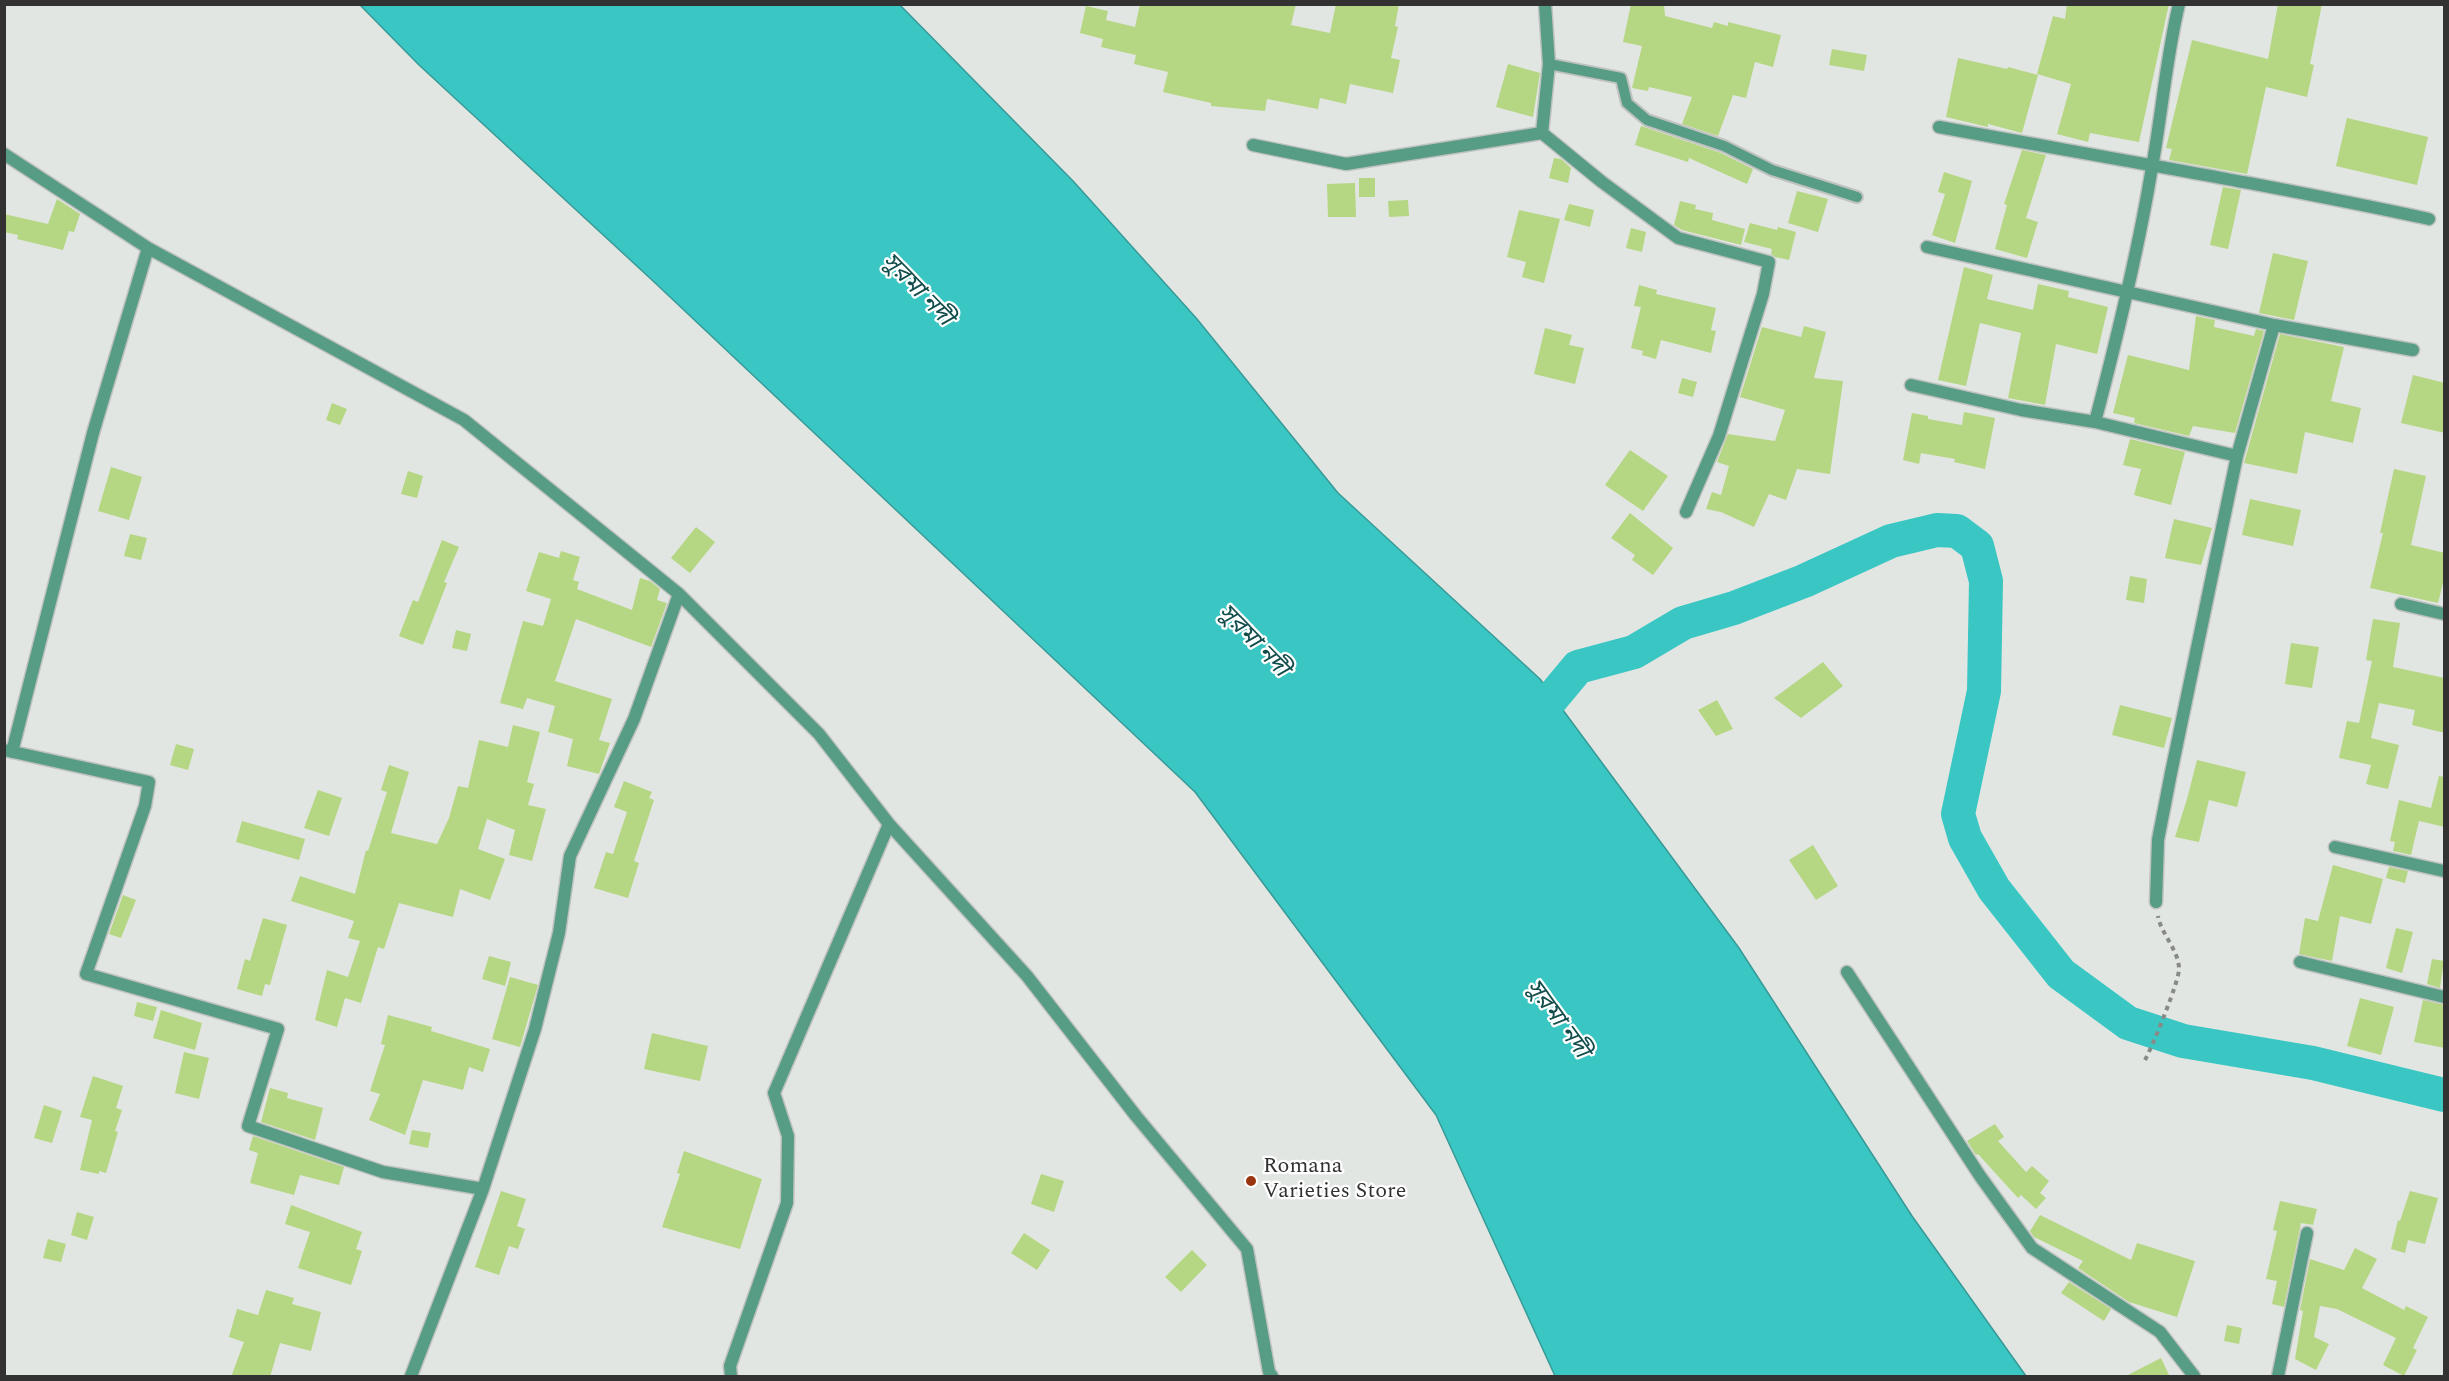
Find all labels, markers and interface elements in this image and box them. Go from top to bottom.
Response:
water label: সুরমা নদী [874,249,958,333]
water label: সুরমা নদী [1210,600,1294,684]
water label: সুরমা নদী [1518,975,1594,1065]
place label: Romana Varieties Store [1263,1155,1406,1206]
marker: Romana Varieties Store [1244,1174,1258,1188]

